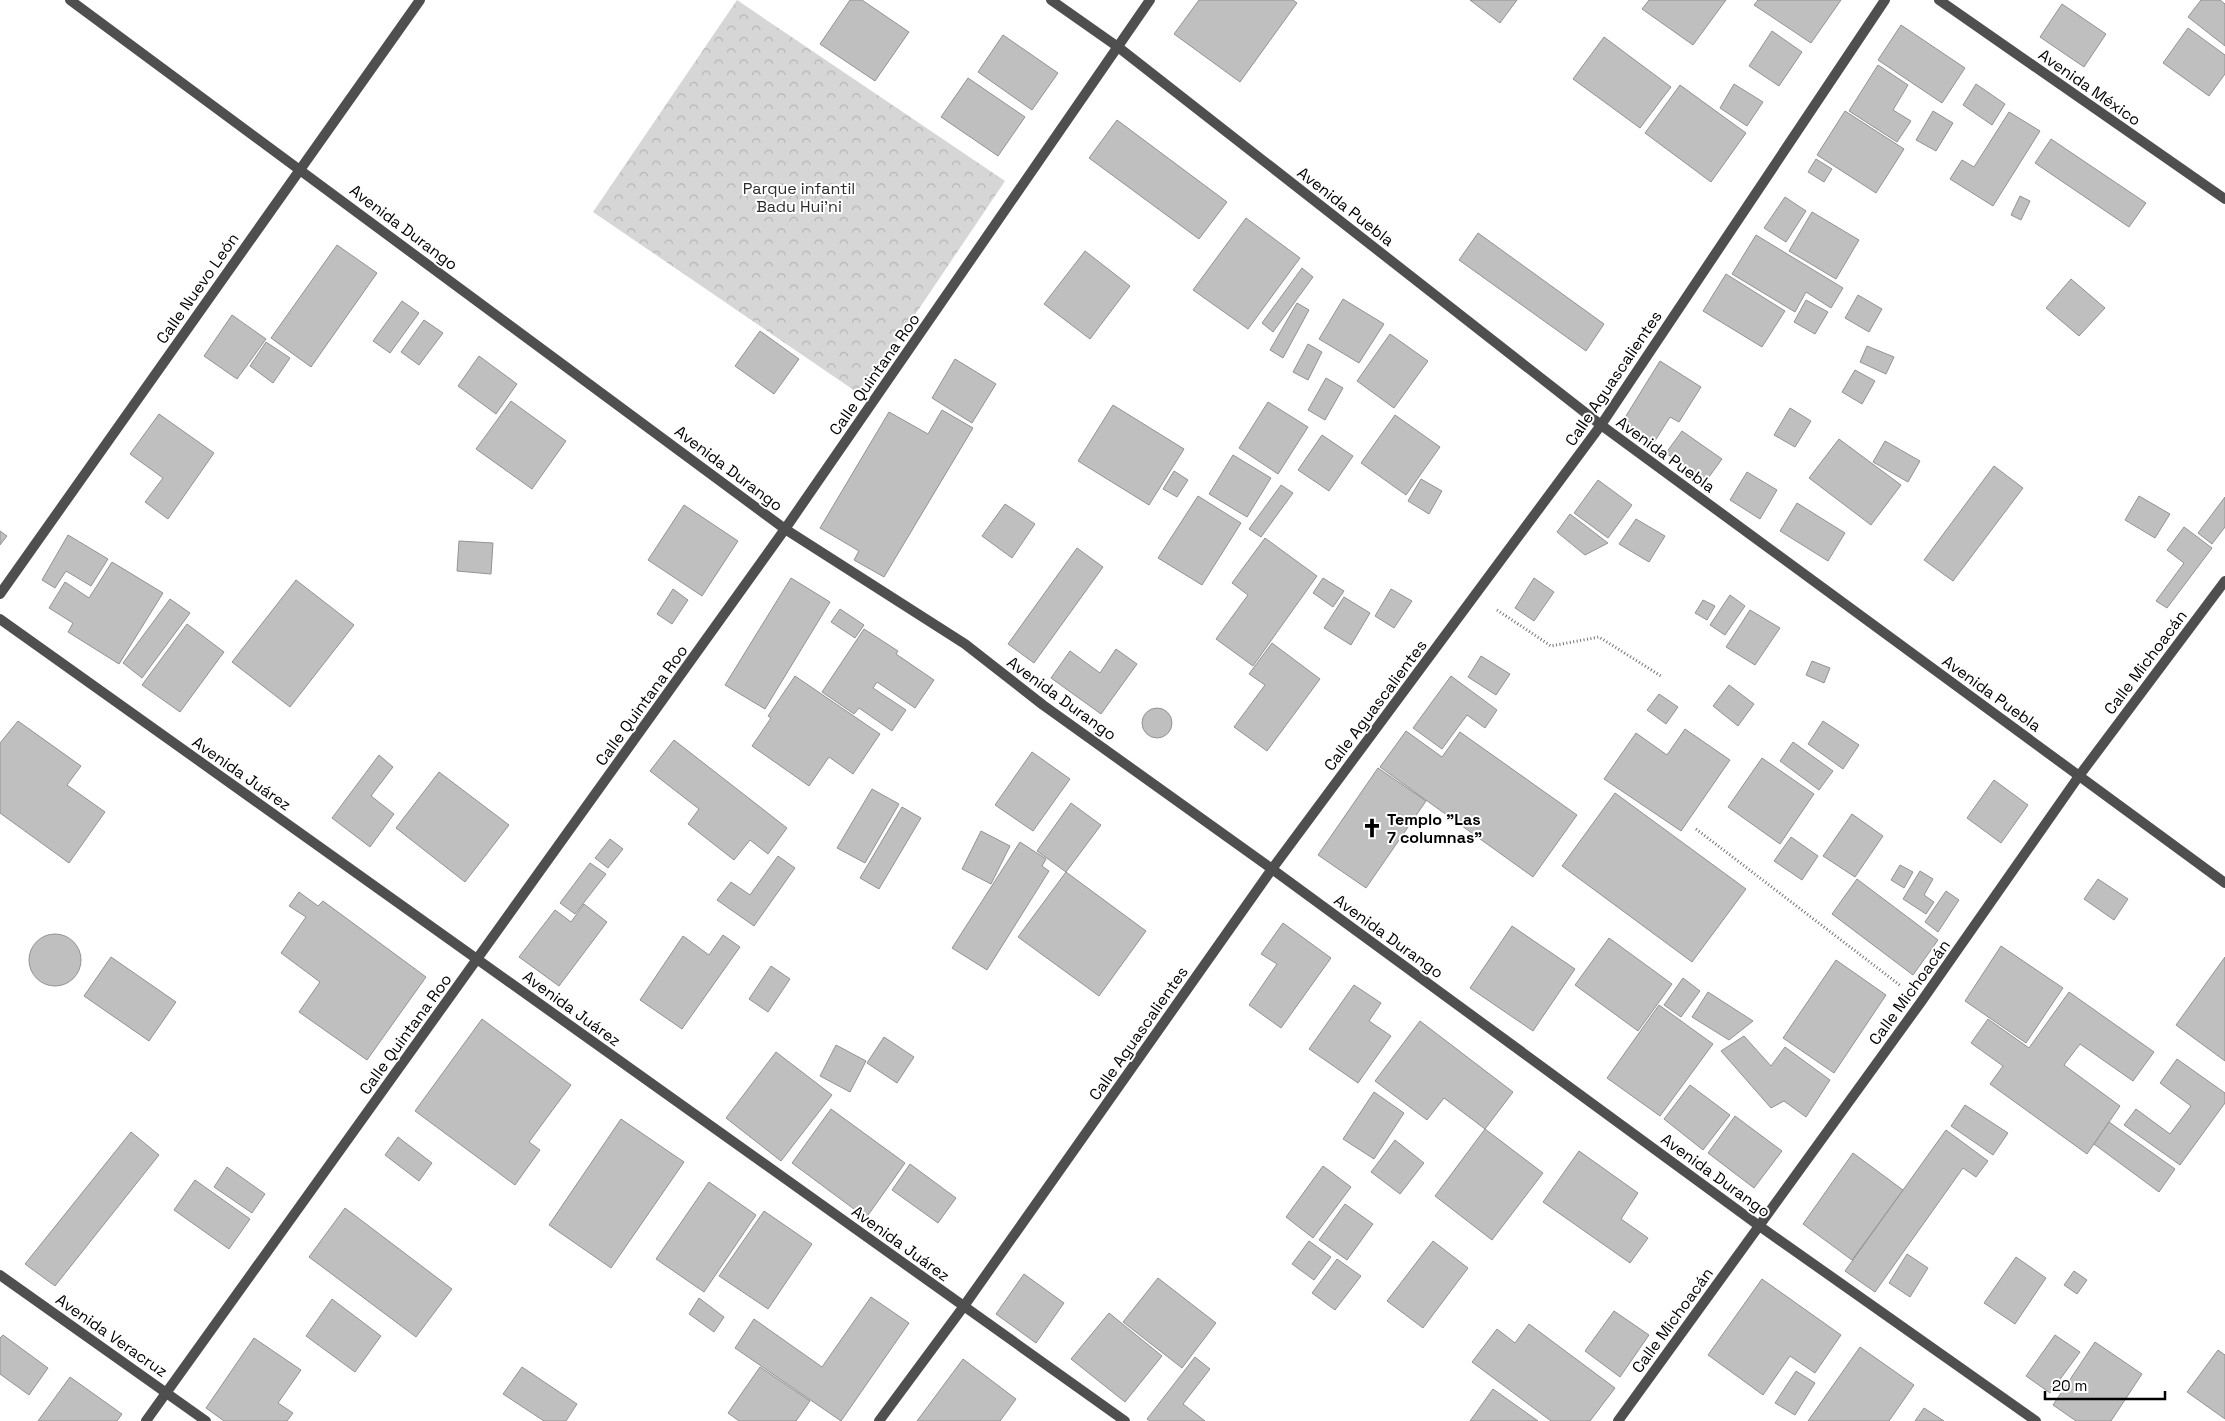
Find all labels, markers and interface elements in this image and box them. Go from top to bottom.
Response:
street label: Avenida México [2034,44,2145,131]
street label: Avenida Puebla [1293,162,1398,251]
park label: Parque infantil Badu Hui'ni [743,178,855,217]
street label: Avenida Durango [345,180,462,275]
street label: Calle Nuevo León [151,229,243,348]
street label: Calle Aguascalientes [1560,306,1667,450]
street label: Calle Quintana Roo [824,309,924,439]
street label: Avenida Puebla [1612,411,1719,497]
street label: Avenida Durango [670,421,787,516]
street label: Calle Michoacán [2099,606,2192,719]
street label: Calle Aguascalientes [1319,635,1432,775]
street label: Calle Quintana Roo [590,641,692,770]
street label: Avenida Puebla [1938,650,2045,736]
street label: Avenida Durango [1003,652,1121,745]
street label: Avenida Juárez [188,731,295,815]
place label: Templo "Las 7 columnas" [1387,809,1482,848]
church icon: Templo "Las 7 columnas" [1361,817,1383,839]
street label: Avenida Durango [1330,890,1448,983]
street label: Calle Michoacán [1864,935,1955,1049]
street label: Calle Aguascalientes [1084,962,1193,1104]
street label: Avenida Juárez [519,966,625,1051]
street label: Calle Quintana Roo [354,970,456,1099]
street label: Avenida Durango [1657,1129,1775,1222]
street label: Avenida Juárez [848,1201,954,1286]
street label: Calle Michoacán [1627,1263,1718,1377]
street label: Avenida Veracruz [52,1289,172,1382]
scale bar [2045,1368,2165,1400]
text: 20 m [2052,1376,2087,1395]

